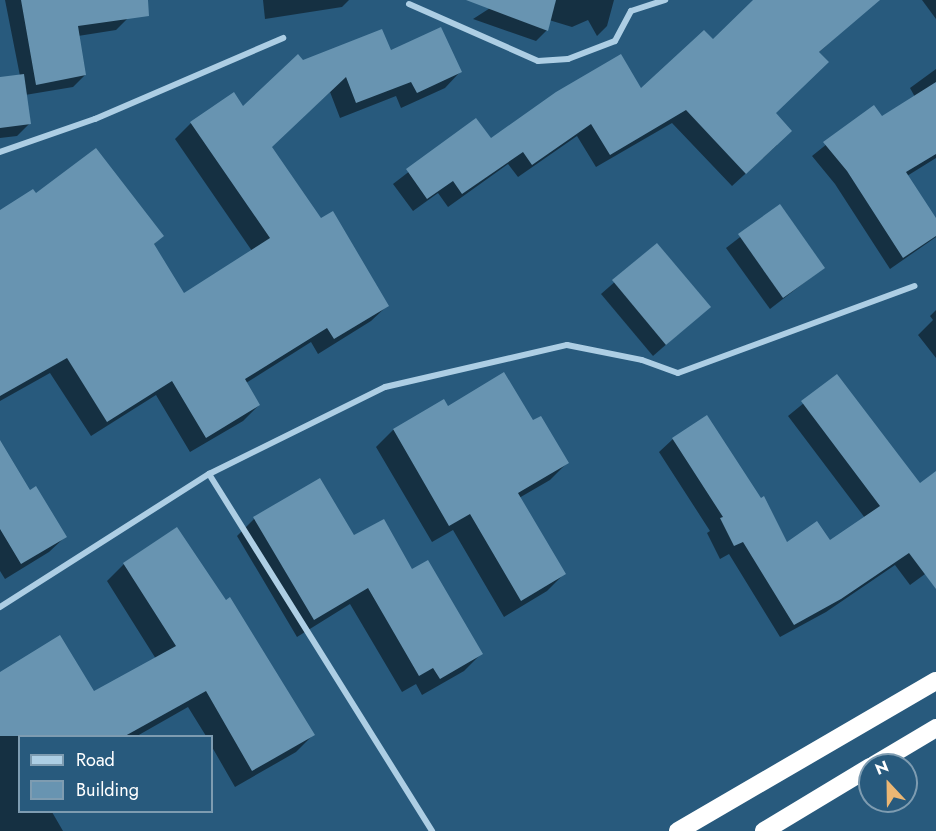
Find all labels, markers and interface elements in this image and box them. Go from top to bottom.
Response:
legend [18,735,213,813]
text: Road [76,747,115,773]
north arrow [858,753,918,813]
text: N [872,755,892,781]
text: Building [76,777,139,803]

